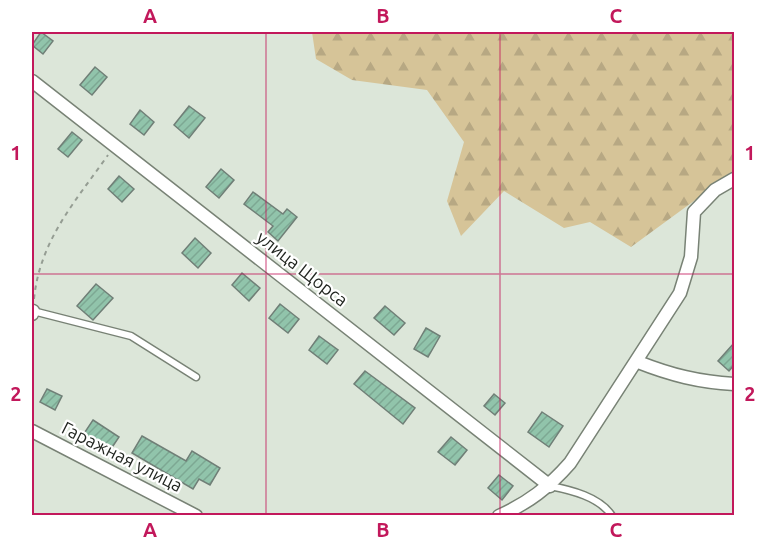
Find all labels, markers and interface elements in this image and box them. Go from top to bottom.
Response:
text: A [143,4,157,27]
text: B [376,4,390,27]
text: C [610,4,623,27]
text: 1 [10,141,22,164]
text: 1 [744,141,756,164]
street label: улица Щорса [253,227,352,310]
text: 2 [10,382,22,405]
text: 2 [744,382,756,405]
street label: Гаражная улица [59,417,186,495]
text: A [143,518,157,541]
text: B [376,518,390,541]
text: C [610,518,623,541]

